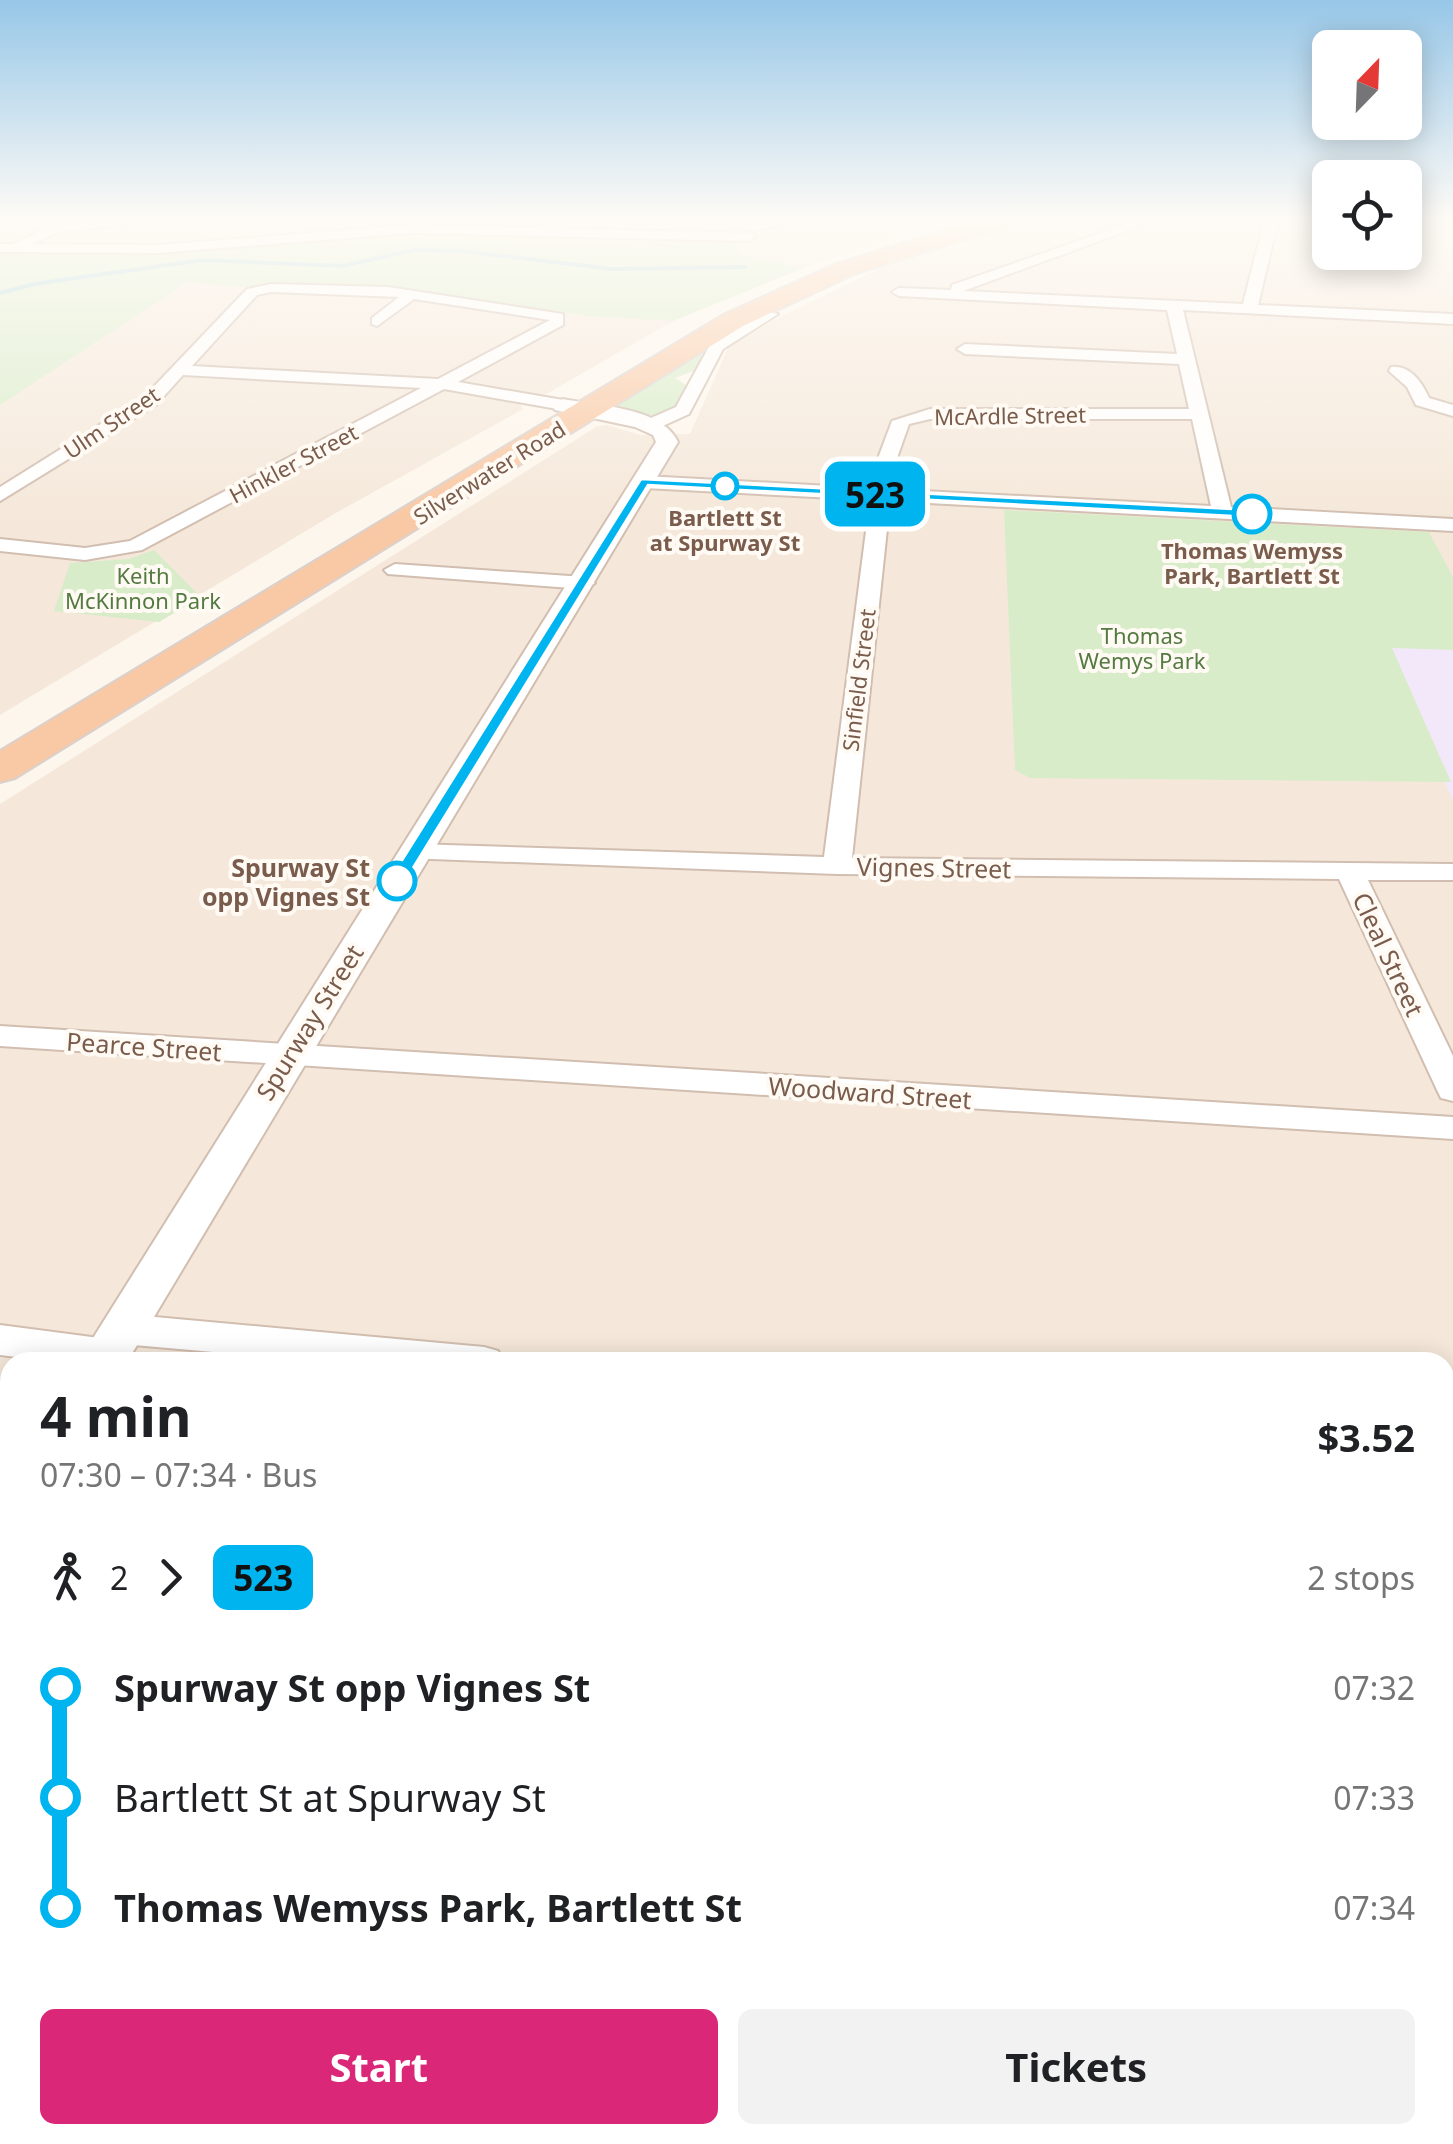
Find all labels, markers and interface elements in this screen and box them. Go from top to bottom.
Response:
north arrow [1312,30,1422,140]
map controls [1312,30,1422,270]
button: locate [1312,160,1422,270]
street label: Ulm Street [57,379,165,465]
street label: McArdle Street [934,399,1086,431]
street label: Silverwater Road [407,413,571,531]
street label: Hinkler Street [223,416,363,509]
line badge: 523 [818,462,932,526]
text: 523 [845,471,905,518]
marker: Bartlett St at Spurway St [712,473,738,499]
marker: Thomas Wemyss Park, Bartlett St [1233,495,1271,533]
place label: Bartlett St at Spurway St [650,502,800,557]
place label: Thomas Wemyss Park, Bartlett St [1161,535,1343,590]
park label: Keith McKinnon Park [65,560,221,615]
street label: Sinfield Street [834,607,882,753]
park label: Thomas Wemys Park [1079,620,1206,675]
street label: Vignes Street [856,849,1012,885]
place label: Spurway St opp Vignes St [202,850,370,913]
marker: Spurway St opp Vignes St [378,862,416,900]
street label: Cleal Street [1345,886,1433,1022]
street label: Spurway Street [248,938,370,1106]
street label: Pearce Street [65,1024,223,1068]
street label: Woodward Street [767,1068,973,1116]
text: 4 min [40,1378,192,1453]
text: $3.52 [1317,1411,1415,1463]
text: 07:30 – 07:34 · Bus [40,1453,317,1496]
icon: walk [40,1550,95,1605]
icon: forward [143,1550,198,1605]
text: 523 [233,1554,293,1601]
text: 2 [110,1556,128,1599]
text: 2 stops [1307,1556,1415,1599]
text: Spurway St opp Vignes St [114,1661,590,1713]
text: 07:32 [1333,1666,1415,1709]
text: Bartlett St at Spurway St [114,1771,546,1823]
text: 07:33 [1333,1776,1415,1819]
text: Thomas Wemyss Park, Bartlett St [114,1881,742,1933]
text: 07:34 [1333,1886,1415,1929]
button: Start [40,2009,718,2124]
button: Tickets [738,2009,1415,2124]

